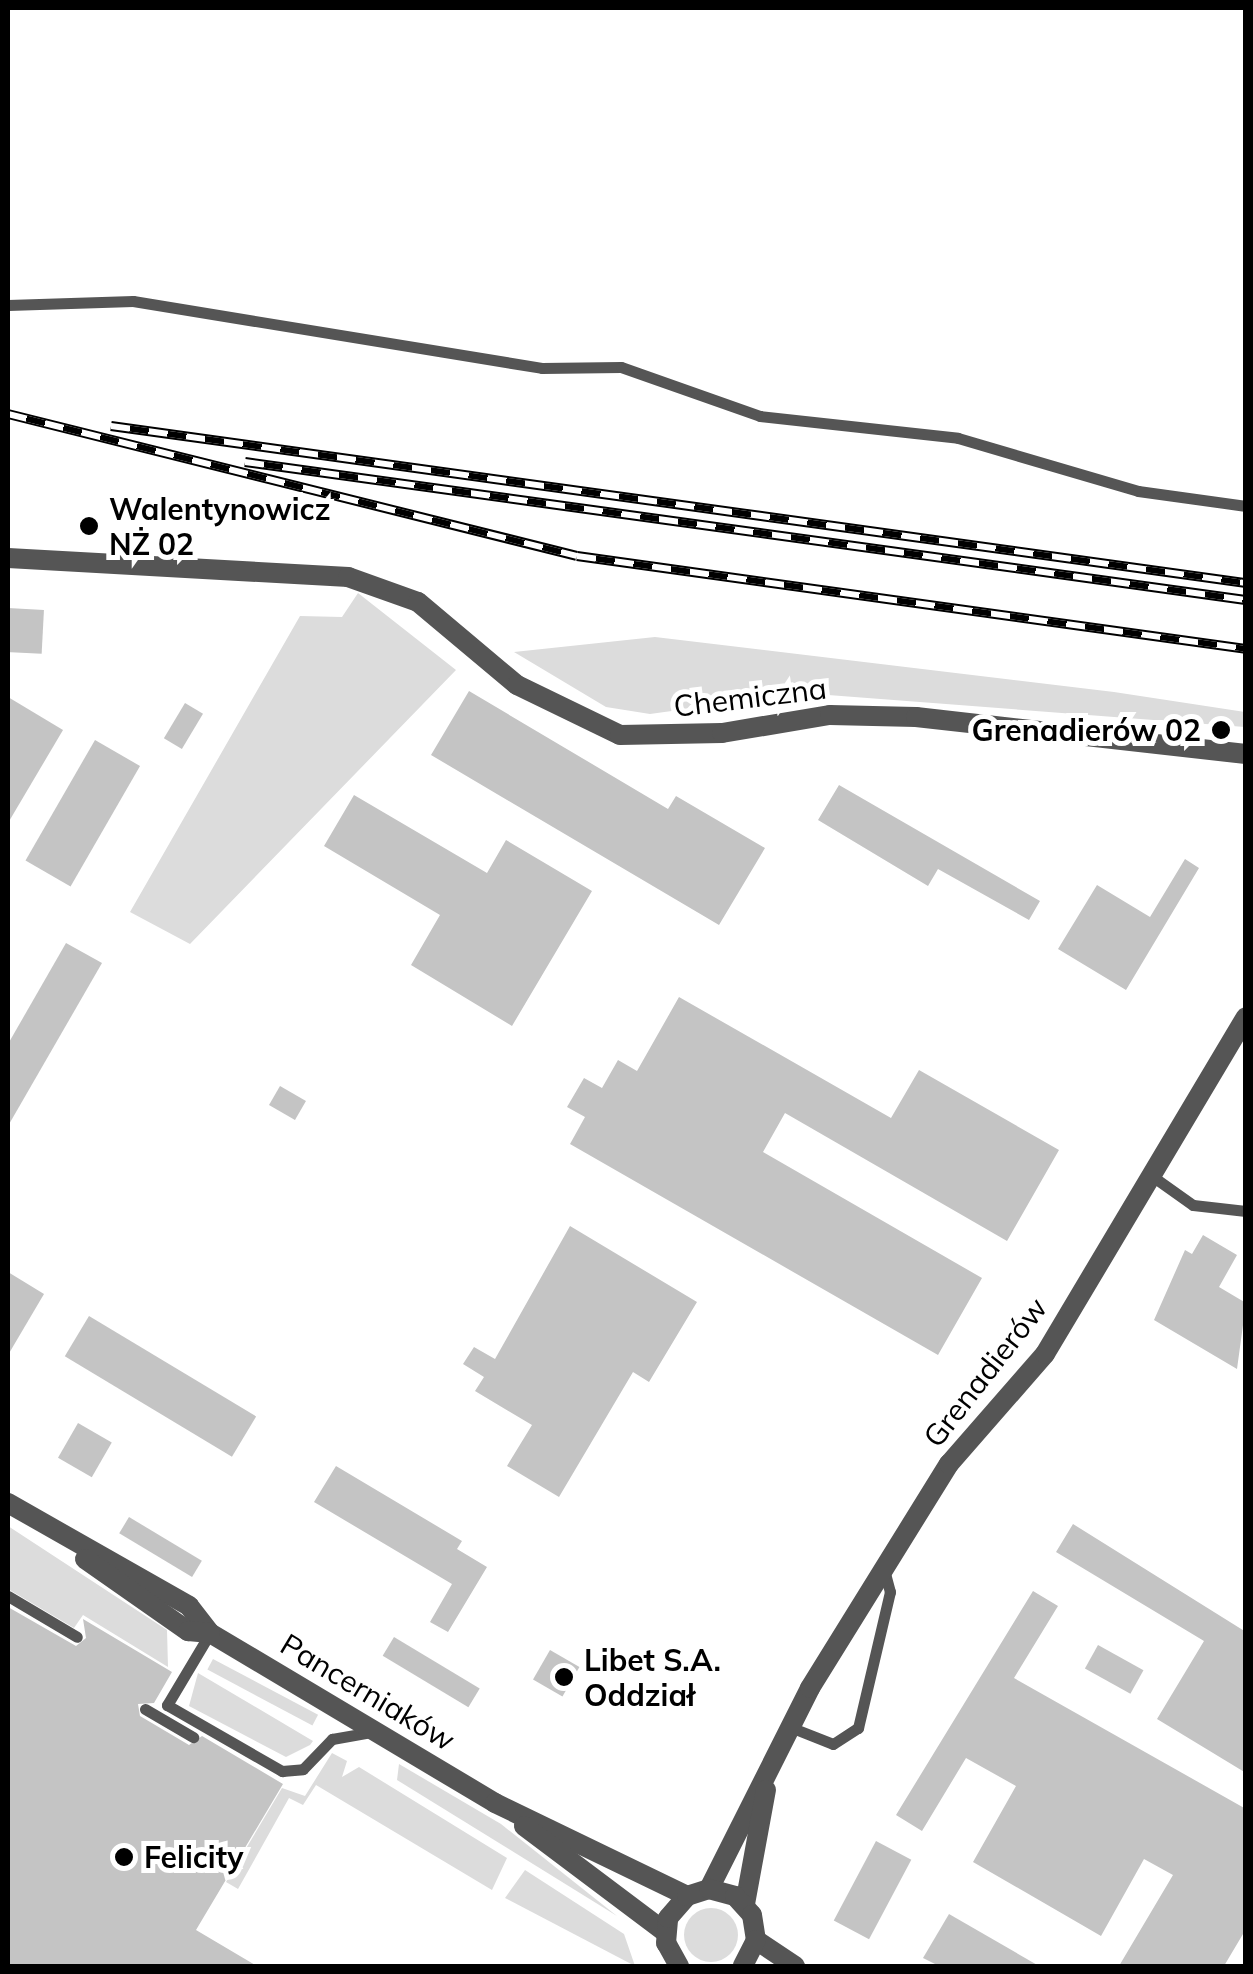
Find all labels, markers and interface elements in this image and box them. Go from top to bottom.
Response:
place label: Walentynowicz NŻ 02 [109,491,330,562]
marker: Walentynowicz NŻ 02 [78,515,100,537]
street label: Chemiczna [671,670,829,724]
place label: Grenadierów 02 [972,712,1201,748]
marker: Grenadierów 02 [1210,719,1232,741]
street label: Grenadierów [916,1290,1054,1454]
street label: Pancerniaków [274,1626,462,1758]
place label: Libet S.A. Oddział [584,1642,721,1712]
marker: Libet S.A. Oddział [553,1666,575,1688]
place label: Felicity [144,1839,244,1875]
marker: Felicity [113,1846,135,1868]

